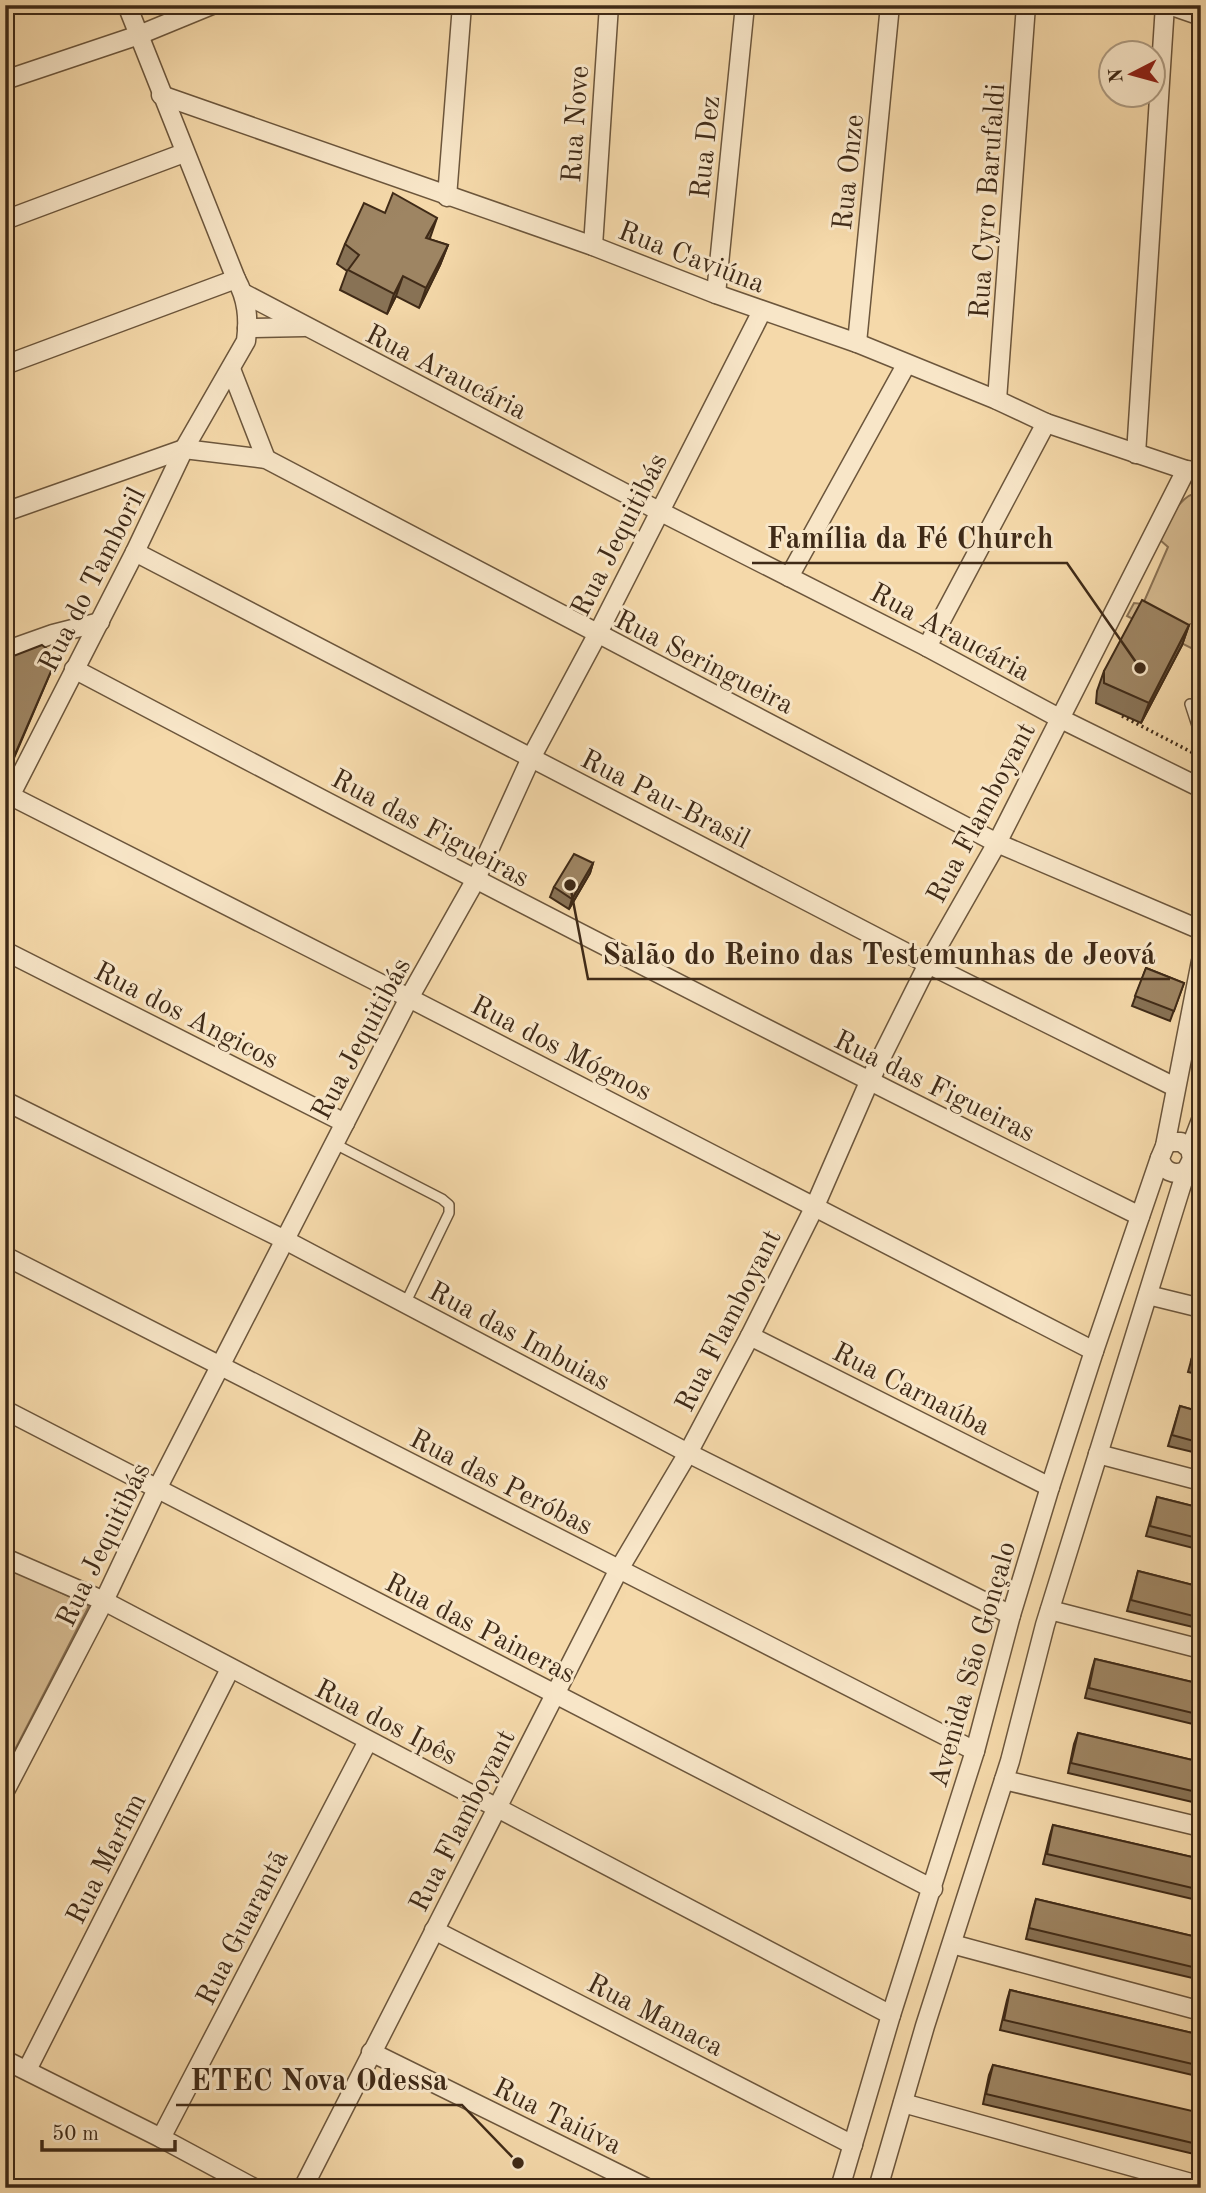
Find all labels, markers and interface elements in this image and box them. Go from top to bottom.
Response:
north arrow [1098,38,1168,108]
street label: Rua Nove [559,65,595,184]
text: N [1107,67,1128,84]
street label: Rua Cyro Barufaldi [967,83,1011,320]
street label: Rua Dez [688,94,726,200]
street label: Rua Onze [830,113,870,232]
street label: Rua Caviúna [614,218,768,300]
street label: Rua Araucária [360,321,531,426]
street label: Rua Jequitibás [568,449,674,621]
street label: Rua do Tamboril [35,484,152,677]
callout: Família da Fé Church [752,512,1067,563]
text: Família da Fé Church [766,525,1054,555]
street label: Rua Araucária [865,580,1035,688]
street label: Rua Seringueira [610,607,798,721]
street label: Rua Flamboyant [923,718,1042,908]
street label: Rua Pau-Brasil [576,746,754,855]
street label: Rua das Figueiras [326,766,533,894]
callout: Salão do Reino das Testemunhas de Jeová [588,928,1170,979]
text: Salão do Reino das Testemunhas de Jeová [602,941,1156,971]
street label: Rua Jequitibás [308,954,417,1125]
street label: Rua dos Angicos [89,958,282,1075]
street label: Rua dos Mógnos [466,992,656,1107]
street label: Rua das Figueiras [829,1027,1038,1148]
street label: Rua Flamboyant [672,1226,788,1417]
street label: Rua das Imbuias [423,1278,614,1397]
street label: Rua Carnaúba [827,1339,994,1442]
street label: Rua das Peróbas [405,1426,597,1542]
street label: Rua Jequitibás [53,1459,156,1632]
street label: Avenida São Gonçalo [925,1539,1022,1791]
street label: Rua das Paineras [380,1570,579,1690]
street label: Rua dos Ipês [310,1676,461,1772]
street label: Rua Flamboyant [406,1726,522,1917]
street label: Rua Marfim [63,1790,153,1929]
street label: Rua Guarantã [193,1846,295,2010]
street label: Rua Manaca [582,1970,728,2063]
callout: ETEC Nova Odessa [176,2054,462,2105]
text: ETEC Nova Odessa [190,2067,448,2097]
street label: Rua Taiúva [488,2075,626,2161]
scale bar [42,2109,175,2153]
text: 50 m [52,2124,99,2145]

